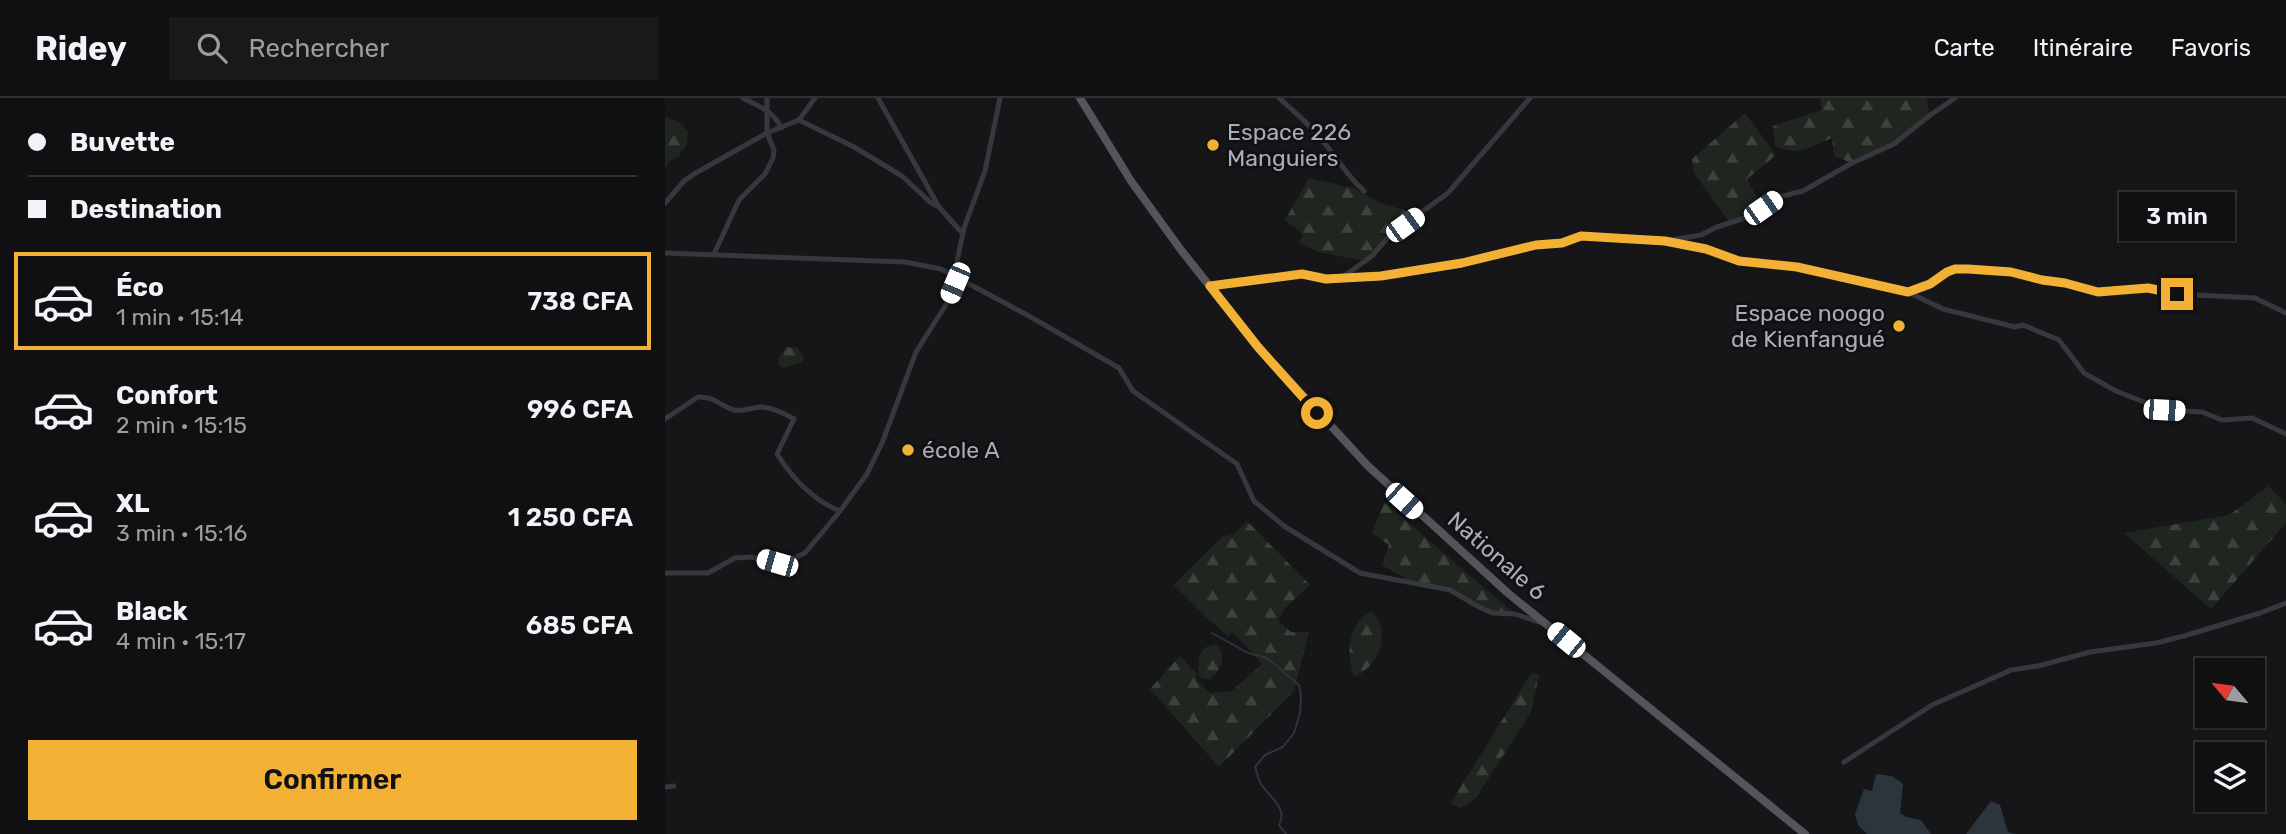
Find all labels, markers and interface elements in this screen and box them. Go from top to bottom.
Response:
search box [169,17,659,80]
text: Ridey [35,29,127,68]
icon: search [193,29,231,67]
text: Rechercher [249,33,389,64]
text: Carte [1934,34,1995,62]
text: Itinéraire [2033,34,2133,62]
text: Favoris [2171,34,2251,62]
place label: Espace 226 Manguiers [1227,118,1351,172]
text: Buvette [70,127,175,158]
marker: Espace 226 Manguiers [1205,137,1221,153]
car [1740,187,1787,229]
callout: 3 min [2119,192,2235,242]
text: Destination [70,194,222,225]
text: 3 min [2146,202,2208,230]
car [1382,204,1429,246]
car [938,260,973,306]
icon: car [32,270,95,333]
text: Éco [116,272,164,303]
route end [2161,278,2193,310]
text: 738 CFA [528,286,633,317]
place label: Espace noogo de Kienfangué [1731,299,1885,353]
text: 1 min · 15:14 [116,303,244,331]
marker: Espace noogo de Kienfangué [1891,318,1907,334]
icon: car [32,378,95,441]
text: Confort [116,380,218,411]
text: 996 CFA [527,394,633,425]
route start [1301,397,1333,429]
car [2143,398,2186,422]
text: 2 min · 15:15 [116,411,247,439]
place label: école A [922,436,1000,464]
marker: école A [900,442,916,458]
car [1382,479,1427,523]
icon: car [32,486,95,549]
text: XL [116,488,149,519]
text: 1 250 CFA [508,502,633,533]
street label: Nationale 6 [1442,506,1552,606]
text: 3 min · 15:16 [116,519,247,547]
car [754,547,801,579]
icon: car [32,594,95,657]
text: Black [116,596,188,627]
text: 685 CFA [526,610,633,641]
car [1544,619,1589,661]
text: 4 min · 15:17 [116,627,246,655]
north arrow [2195,658,2265,728]
map controls [2195,658,2265,812]
button: Confirmer [28,740,637,820]
button: layers [2195,742,2265,812]

